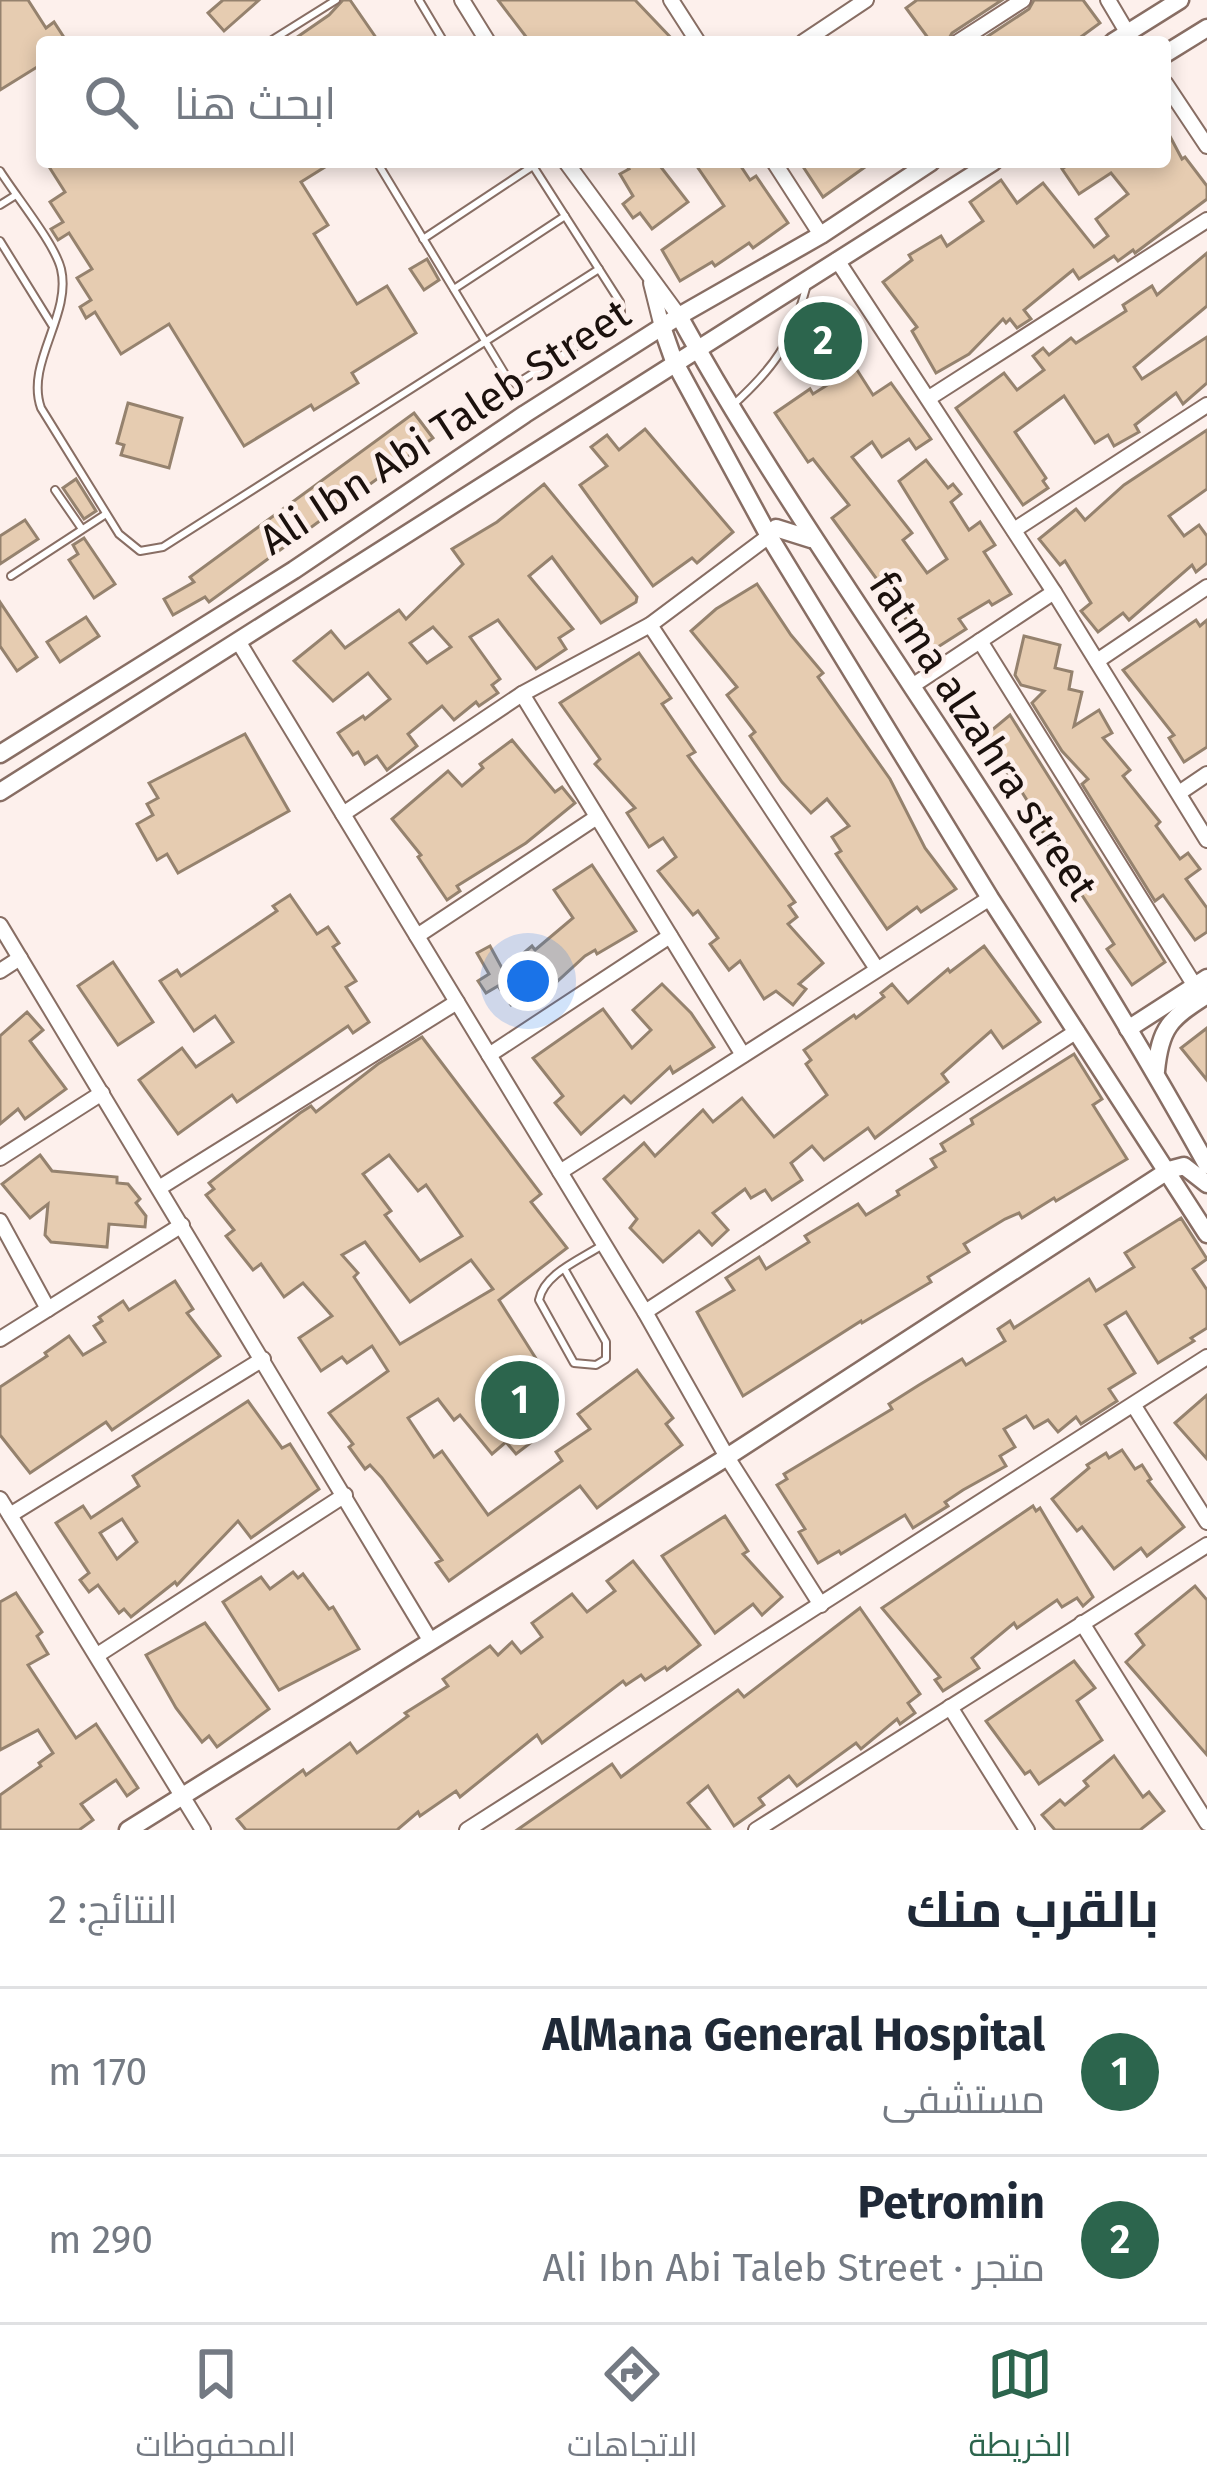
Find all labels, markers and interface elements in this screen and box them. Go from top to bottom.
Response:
search box [36,36,1171,168]
icon: search [78,69,144,135]
text: ابحث هنا [174,77,336,131]
street label: Ali Ibn Abi Taleb Street [250,288,640,565]
pin: 2 [784,296,862,386]
street label: fatma alzahra street [858,563,1108,910]
your location [498,951,558,1011]
pin: 1 [481,1355,559,1445]
text: بالقرب منك [906,1879,1159,1941]
text: النتائج: 2 [48,1887,178,1933]
text: AlMana General Hospital [542,2008,1045,2062]
text: 170 m [48,2049,147,2095]
text: 1 [1111,2049,1129,2095]
text: مستشفى [882,2077,1045,2123]
text: Petromin [857,2176,1045,2230]
text: 290 m [48,2217,153,2263]
text: 2 [1110,2217,1130,2263]
text: متجر · Ali Ibn Abi Taleb Street [543,2245,1045,2291]
tab: المحفوظات [135,2341,296,2475]
tab: الاتجاهات [567,2341,698,2475]
tab: الخريطة [969,2341,1072,2475]

